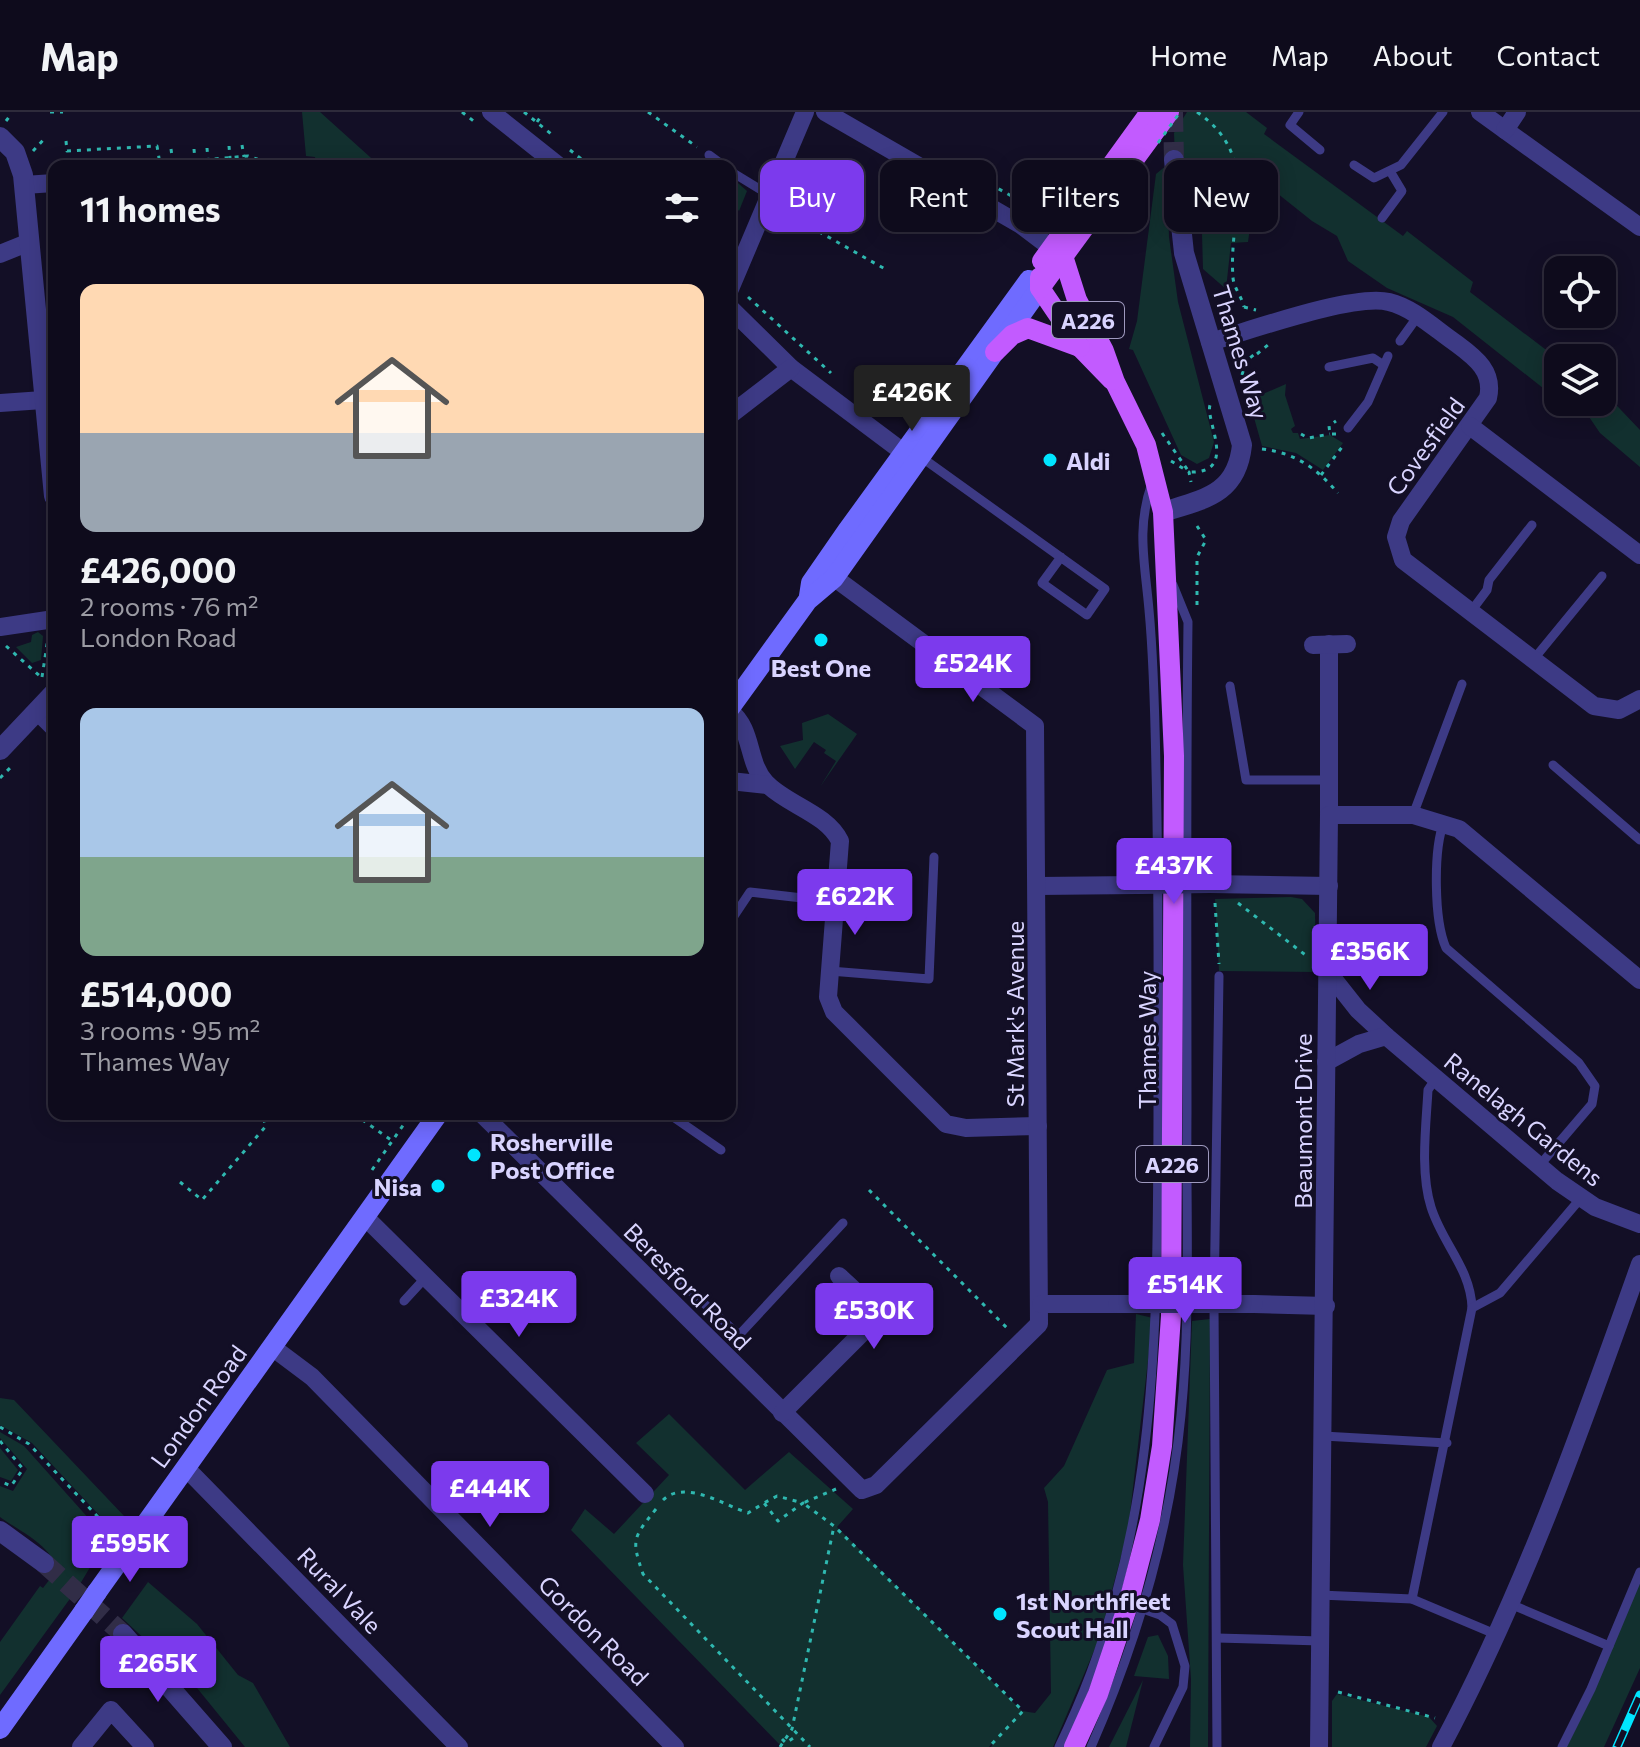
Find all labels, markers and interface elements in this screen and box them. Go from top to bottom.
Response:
text: Map [40,32,119,79]
text: Home [1150,38,1227,72]
text: Map [1271,38,1329,72]
text: About [1373,38,1453,72]
text: Contact [1497,38,1600,72]
chip: Buy [760,160,864,232]
chip: Rent [880,160,996,232]
chip: Filters [1012,160,1148,232]
chip: New [1164,160,1278,232]
icon: filters [660,186,704,230]
text: 11 homes [80,187,221,229]
map controls [1544,256,1616,416]
button: locate [1544,256,1616,328]
street label: Thames Way [1207,281,1275,423]
road number: A226 [1052,302,1124,338]
icon: home [320,336,464,480]
button: layers [1544,344,1616,416]
pin: £426K [856,365,968,433]
text: £426K [872,375,952,406]
street label: Covesfield [1380,391,1470,501]
place label: Aldi [1066,446,1111,475]
marker: Aldi [1041,451,1059,469]
text: £426,000 [80,548,237,590]
text: 2 rooms · 76 m² [80,590,259,621]
text: London Road [80,621,236,652]
marker: Best One [812,631,830,649]
pin: £524K [917,636,1029,704]
text: £524K [933,646,1013,677]
place label: Best One [771,653,871,682]
icon: home [320,760,464,904]
pin: £437K [1118,838,1230,906]
text: £437K [1134,848,1214,879]
pin: £622K [799,869,911,937]
text: £622K [815,879,895,910]
street label: St Mark's Avenue [1000,921,1029,1107]
pin: £356K [1314,924,1426,992]
text: £356K [1330,934,1410,965]
street label: Thames Way [1132,971,1161,1109]
text: £514,000 [80,972,232,1014]
text: 3 rooms · 95 m² [80,1014,260,1045]
street label: Beaumont Drive [1288,1033,1317,1209]
text: Thames Way [80,1045,230,1076]
street label: Ranelagh Gardens [1439,1046,1609,1192]
place label: Rosherville Post Office [490,1127,615,1184]
marker: Rosherville Post Office [465,1146,483,1164]
road number: A226 [1136,1146,1208,1182]
place label: Nisa [373,1172,422,1201]
marker: Nisa [429,1177,447,1195]
street label: Beresford Road [618,1216,758,1356]
pin: £514K [1129,1257,1241,1325]
text: £514K [1147,1267,1223,1298]
pin: £324K [463,1271,575,1339]
text: £324K [479,1281,559,1312]
pin: £530K [818,1283,930,1351]
text: £530K [833,1293,915,1324]
street label: London Road [144,1339,252,1473]
pin: £444K [434,1461,546,1529]
text: £444K [449,1471,531,1502]
pin: £595K [74,1516,186,1584]
text: £595K [90,1526,170,1557]
street label: Rural Vale [292,1541,388,1639]
street label: Gordon Road [533,1569,655,1691]
place label: 1st Northfleet Scout Hall [1016,1586,1171,1643]
marker: 1st Northfleet Scout Hall [991,1605,1009,1623]
pin: £265K [102,1636,214,1704]
text: £265K [118,1646,198,1677]

